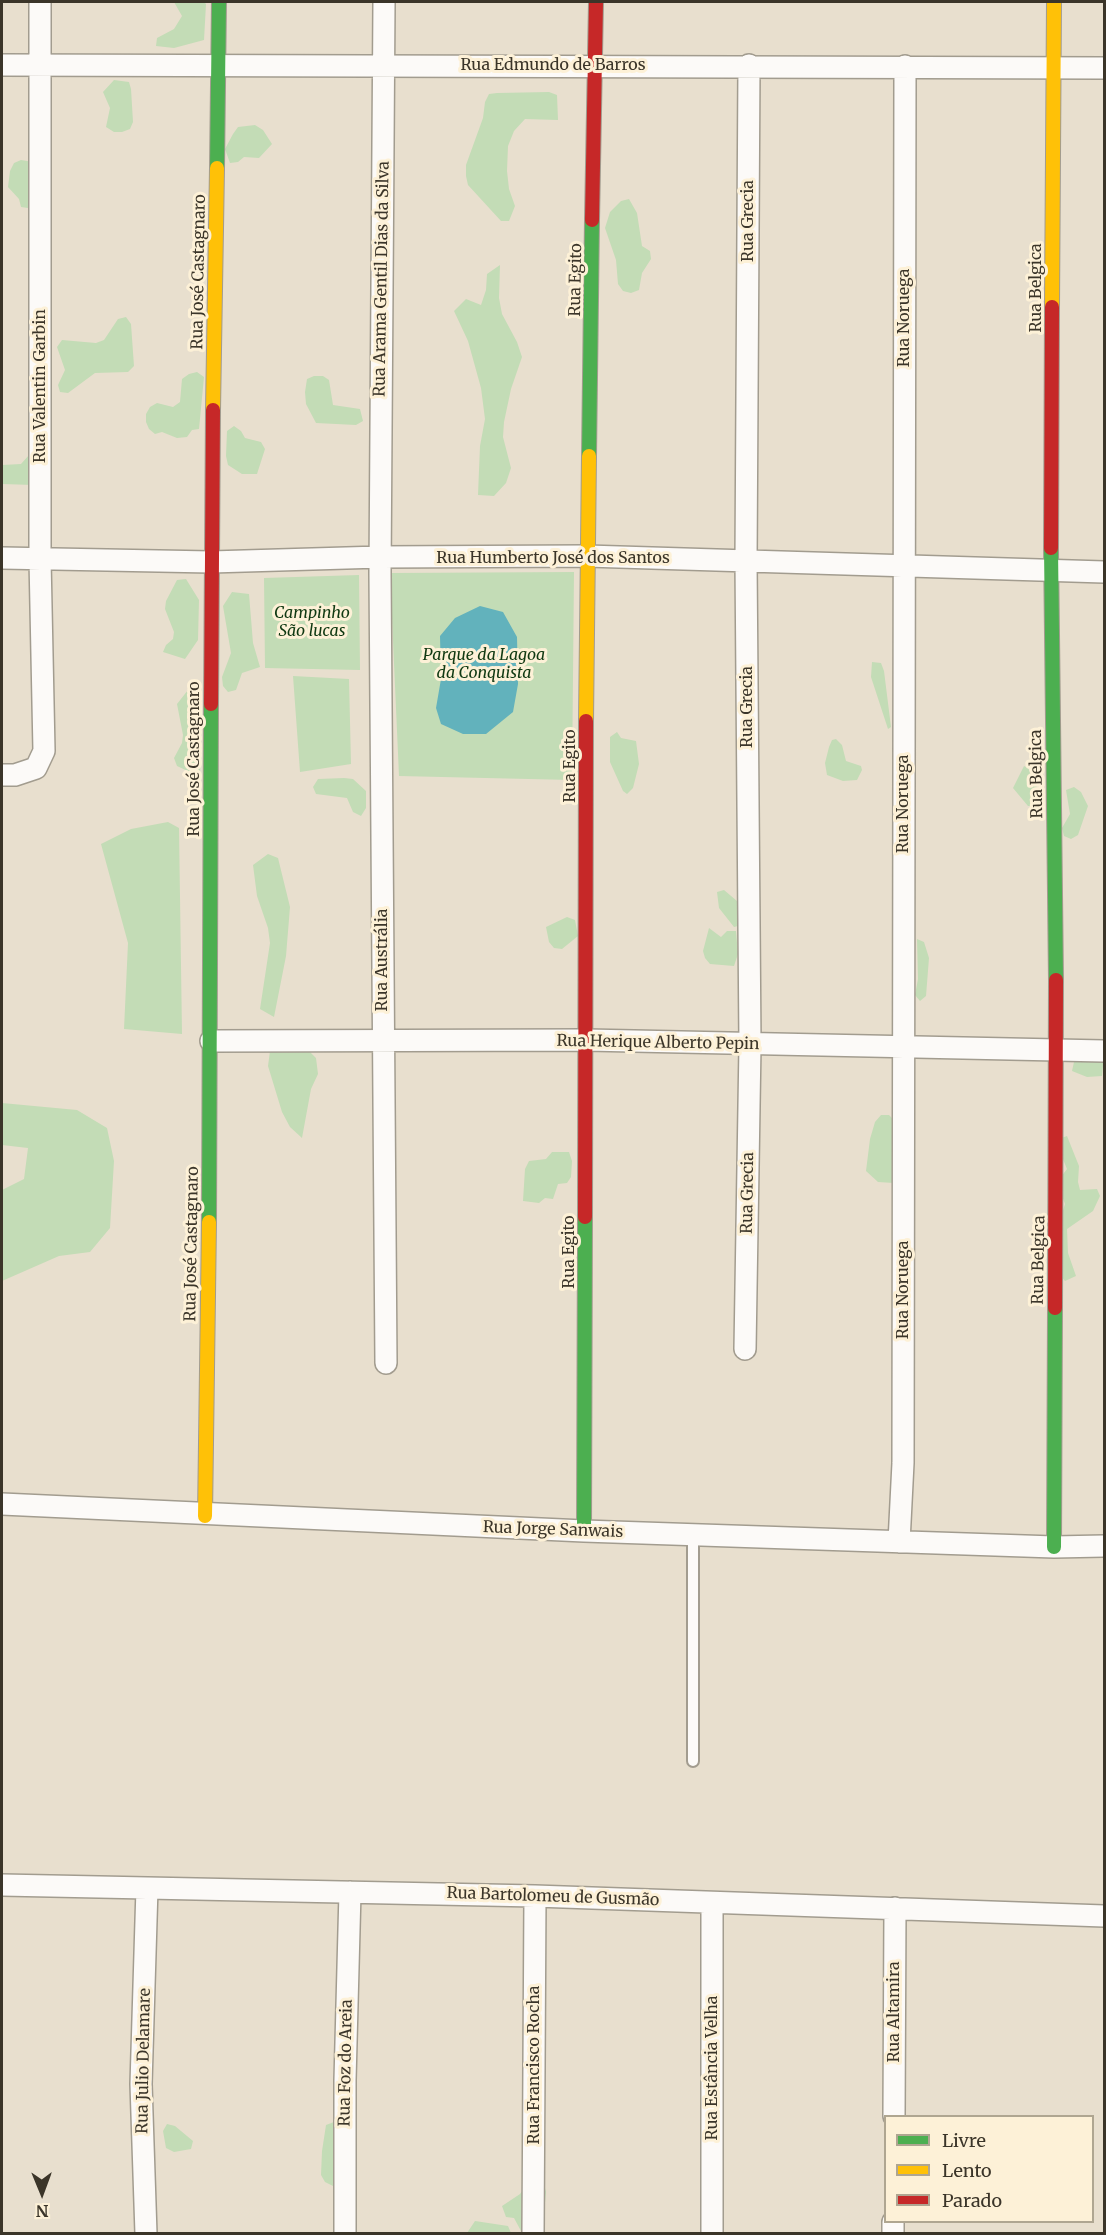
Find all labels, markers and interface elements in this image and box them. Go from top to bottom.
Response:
street label: Rua Edmundo de Barros [460,55,646,75]
street label: Rua Arama Gentil Dias da Silva [370,161,394,397]
street label: Rua Grecia [738,180,758,262]
street label: Rua José Castagnaro [188,194,210,350]
street label: Rua Egito [566,243,586,317]
street label: Rua Belgica [1026,243,1046,333]
street label: Rua Noruega [894,269,914,367]
street label: Rua Valentin Garbin [30,309,50,463]
street label: Rua Humberto José dos Santos [436,548,670,568]
park label: Campinho São lucas [274,603,350,641]
park label: Parque da Lagoa da Conquista [423,645,545,683]
street label: Rua Grecia [737,666,757,748]
street label: Rua José Castagnaro [184,681,204,837]
street label: Rua Egito [560,729,580,803]
street label: Rua Belgica [1027,729,1047,819]
street label: Rua Noruega [893,755,913,853]
street label: Rua Austrália [372,909,392,1011]
street label: Rua Herique Alberto Pepin [556,1032,760,1054]
street label: Rua Grecia [738,1152,758,1234]
street label: Rua José Castagnaro [181,1166,203,1322]
street label: Rua Egito [559,1215,579,1289]
street label: Rua Belgica [1029,1215,1049,1305]
street label: Rua Noruega [893,1241,913,1339]
street label: Rua Jorge Sanwais [483,1518,623,1542]
street label: Rua Bartolomeu de Gusmão [446,1884,660,1910]
street label: Rua Altamira [884,1961,904,2063]
street label: Rua Francisco Rocha [524,1986,544,2144]
street label: Rua Julio Delamare [133,1988,155,2134]
street label: Rua Estância Velha [702,1996,722,2140]
street label: Rua Foz do Areia [335,1999,357,2127]
legend [884,2115,1094,2223]
text: Livre [942,2129,986,2152]
text: Lento [942,2159,992,2182]
north arrow [12,2163,72,2223]
text: Parado [942,2189,1002,2212]
text: N [36,2201,49,2221]

